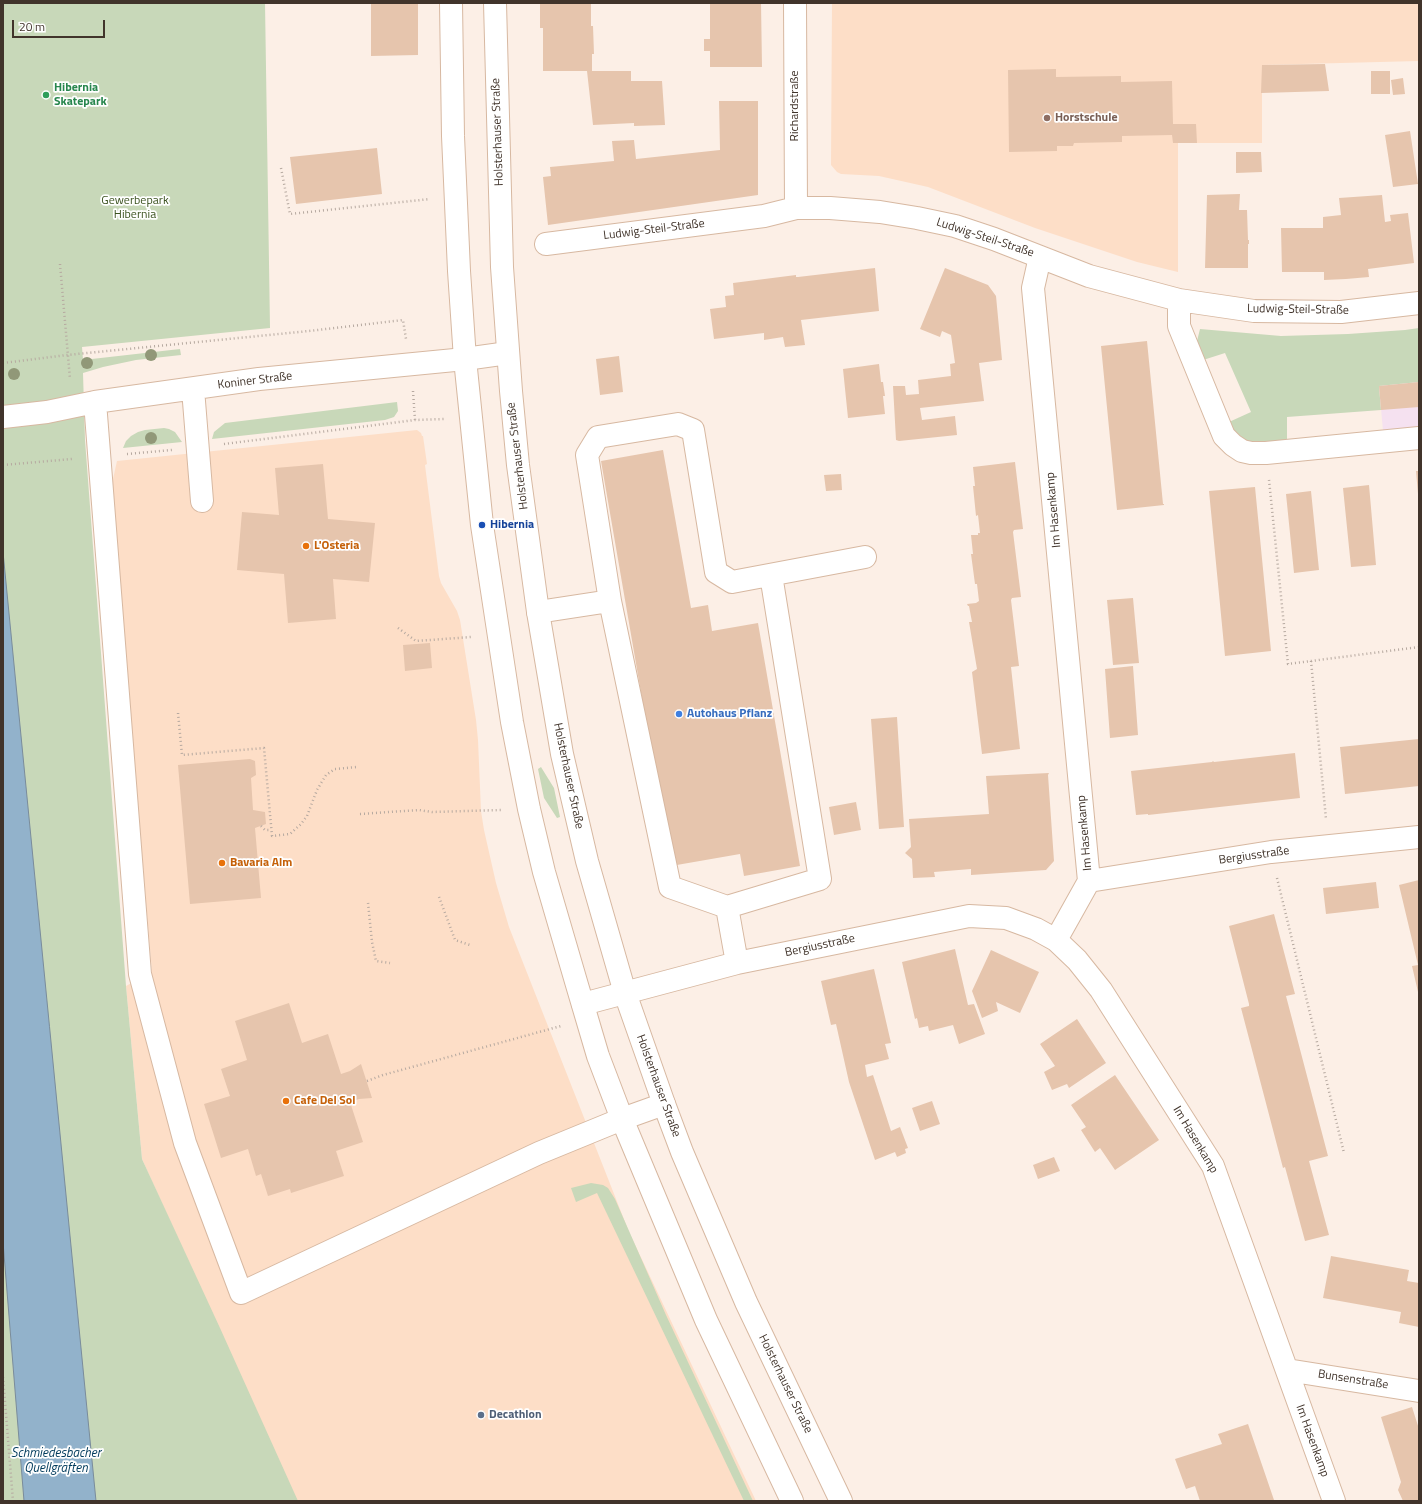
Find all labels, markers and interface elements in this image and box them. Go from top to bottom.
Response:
scale bar [14,12,107,38]
text: 20 m [19,17,45,36]
street label: Richardstraße [788,71,802,141]
street label: Holsterhauser Straße [489,78,507,186]
place label: Hibernia Skatepark [54,81,107,109]
marker: Hibernia Skatepark [41,90,51,100]
place label: Horstschule [1055,111,1118,125]
marker: Horstschule [1042,113,1052,123]
park label: Gewerbepark Hibernia [101,194,169,222]
street label: Ludwig-Steil-Straße [934,215,1036,261]
street label: Ludwig-Steil-Straße [603,217,705,243]
street label: Ludwig-Steil-Straße [1247,302,1349,318]
street label: Koniner Straße [217,369,293,393]
street label: Holsterhauser Straße [504,401,532,511]
street label: Im Hasenkamp [1044,472,1064,548]
place label: Hibernia [490,518,534,532]
marker: Hibernia [477,520,487,530]
place label: L'Osteria [314,539,359,553]
marker: L'Osteria [301,541,311,551]
place label: Autohaus Pflanz [687,707,772,721]
marker: Autohaus Pflanz [674,709,684,719]
street label: Holsterhauser Straße [550,722,586,830]
street label: Im Hasenkamp [1075,795,1095,871]
street label: Bergiusstraße [1218,844,1290,868]
place label: Bavaria Alm [230,856,292,870]
marker: Bavaria Alm [217,858,227,868]
street label: Bergiusstraße [784,932,856,960]
street label: Holsterhauser Straße [633,1033,683,1139]
place label: Cafe Del Sol [294,1094,355,1108]
marker: Cafe Del Sol [281,1096,291,1106]
street label: Im Hasenkamp [1169,1104,1221,1176]
street label: Holsterhauser Straße [755,1332,815,1436]
street label: Bunsenstraße [1317,1367,1389,1393]
street label: Im Hasenkamp [1292,1403,1332,1479]
place label: Decathlon [489,1408,542,1422]
marker: Decathlon [476,1410,486,1420]
water label: Schmiedesbacher Quellgräften [11,1446,101,1477]

